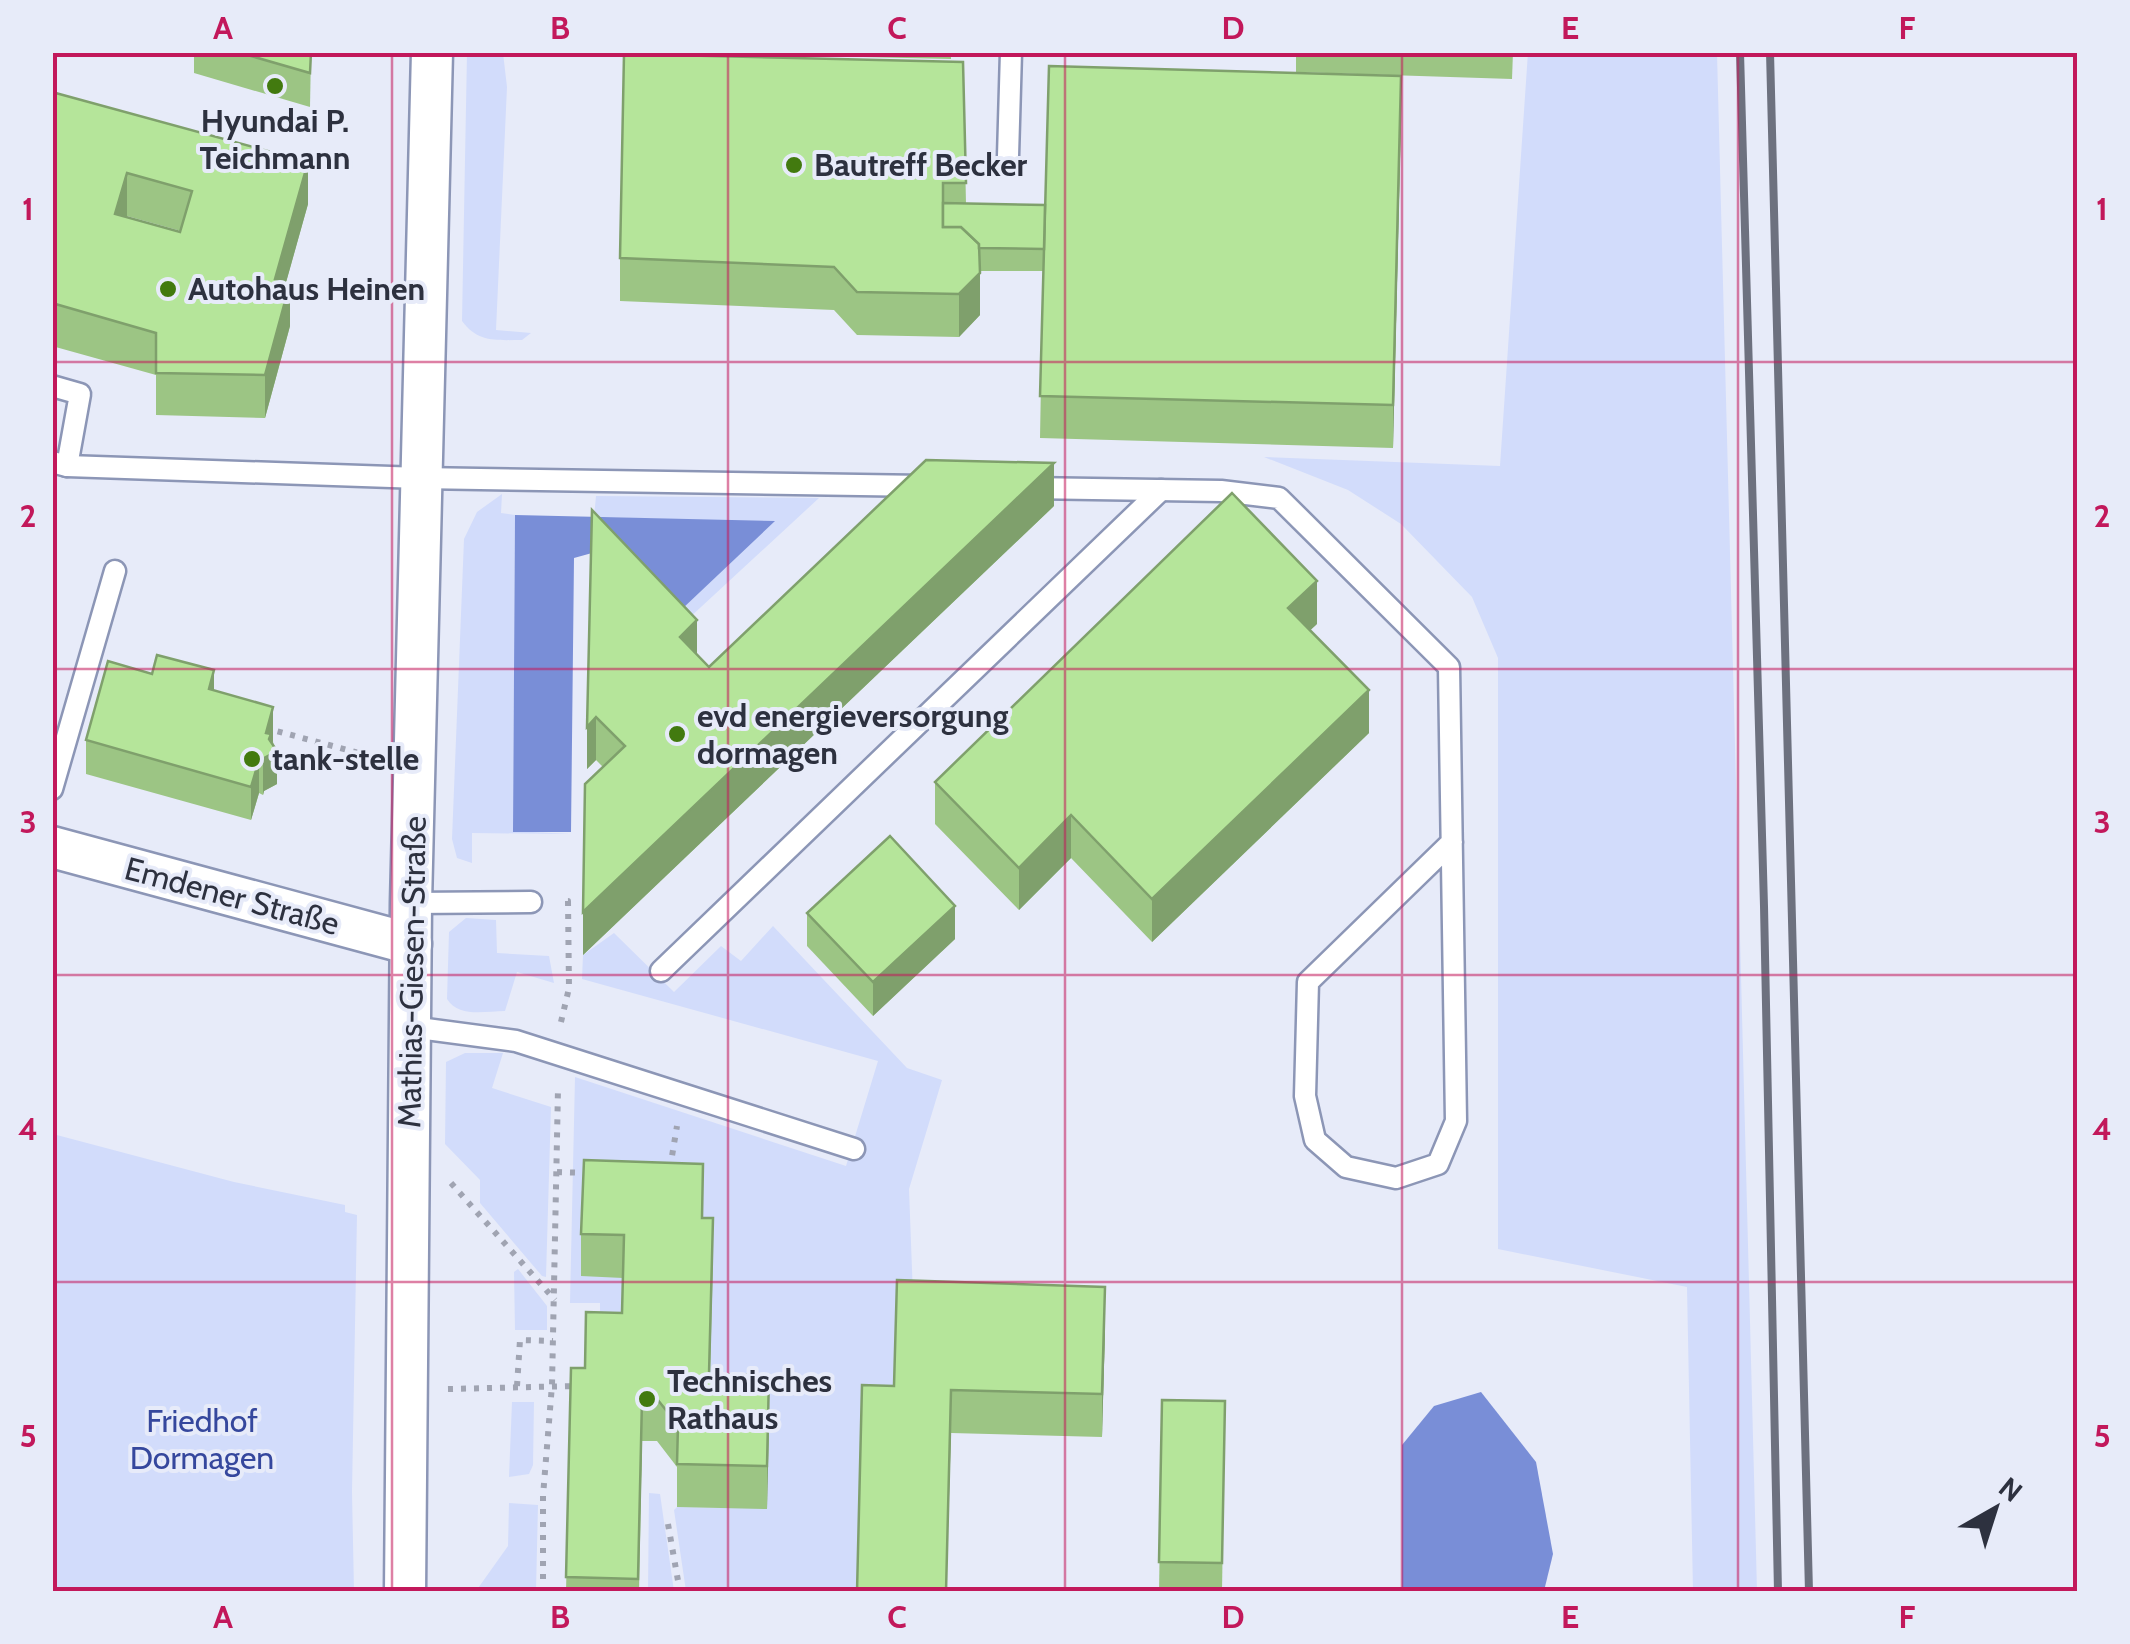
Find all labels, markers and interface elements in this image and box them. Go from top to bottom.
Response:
text: A [213,8,233,47]
text: B [550,8,570,47]
text: C [887,8,907,47]
text: D [1221,8,1245,47]
text: E [1561,8,1579,47]
text: F [1899,8,1916,47]
marker: Hyundai P. Teichmann [264,75,286,97]
place label: Hyundai P. Teichmann [200,101,350,177]
place label: Bautreff Becker [814,145,1028,184]
marker: Bautreff Becker [783,154,805,176]
text: 1 [22,189,34,228]
text: 1 [2096,189,2108,228]
place label: Autohaus Heinen [188,269,425,308]
marker: Autohaus Heinen [157,278,179,300]
text: 2 [20,496,36,535]
text: 2 [2094,496,2110,535]
place label: evd energieversorgung dormagen [697,696,1008,772]
marker: evd energieversorgung dormagen [666,723,688,745]
place label: tank-stelle [272,739,419,778]
marker: tank-stelle [241,748,263,770]
text: 3 [19,802,37,841]
text: 3 [2093,802,2111,841]
street label: Mathias-Giesen-Straße [389,816,434,1128]
street label: Emdener Straße [121,848,344,943]
text: 4 [18,1109,38,1148]
text: 4 [2092,1109,2112,1148]
place label: Technisches Rathaus [667,1361,832,1437]
marker: Technisches Rathaus [636,1388,658,1410]
park label: Friedhof Dormagen [130,1401,274,1477]
text: 5 [19,1416,37,1455]
text: 5 [2093,1416,2111,1455]
north arrow [1945,1459,2045,1559]
text: N [1992,1470,2029,1509]
text: A [213,1597,233,1636]
text: B [550,1597,570,1636]
text: C [887,1597,907,1636]
text: D [1221,1597,1245,1636]
text: E [1561,1597,1579,1636]
text: F [1899,1597,1916,1636]

